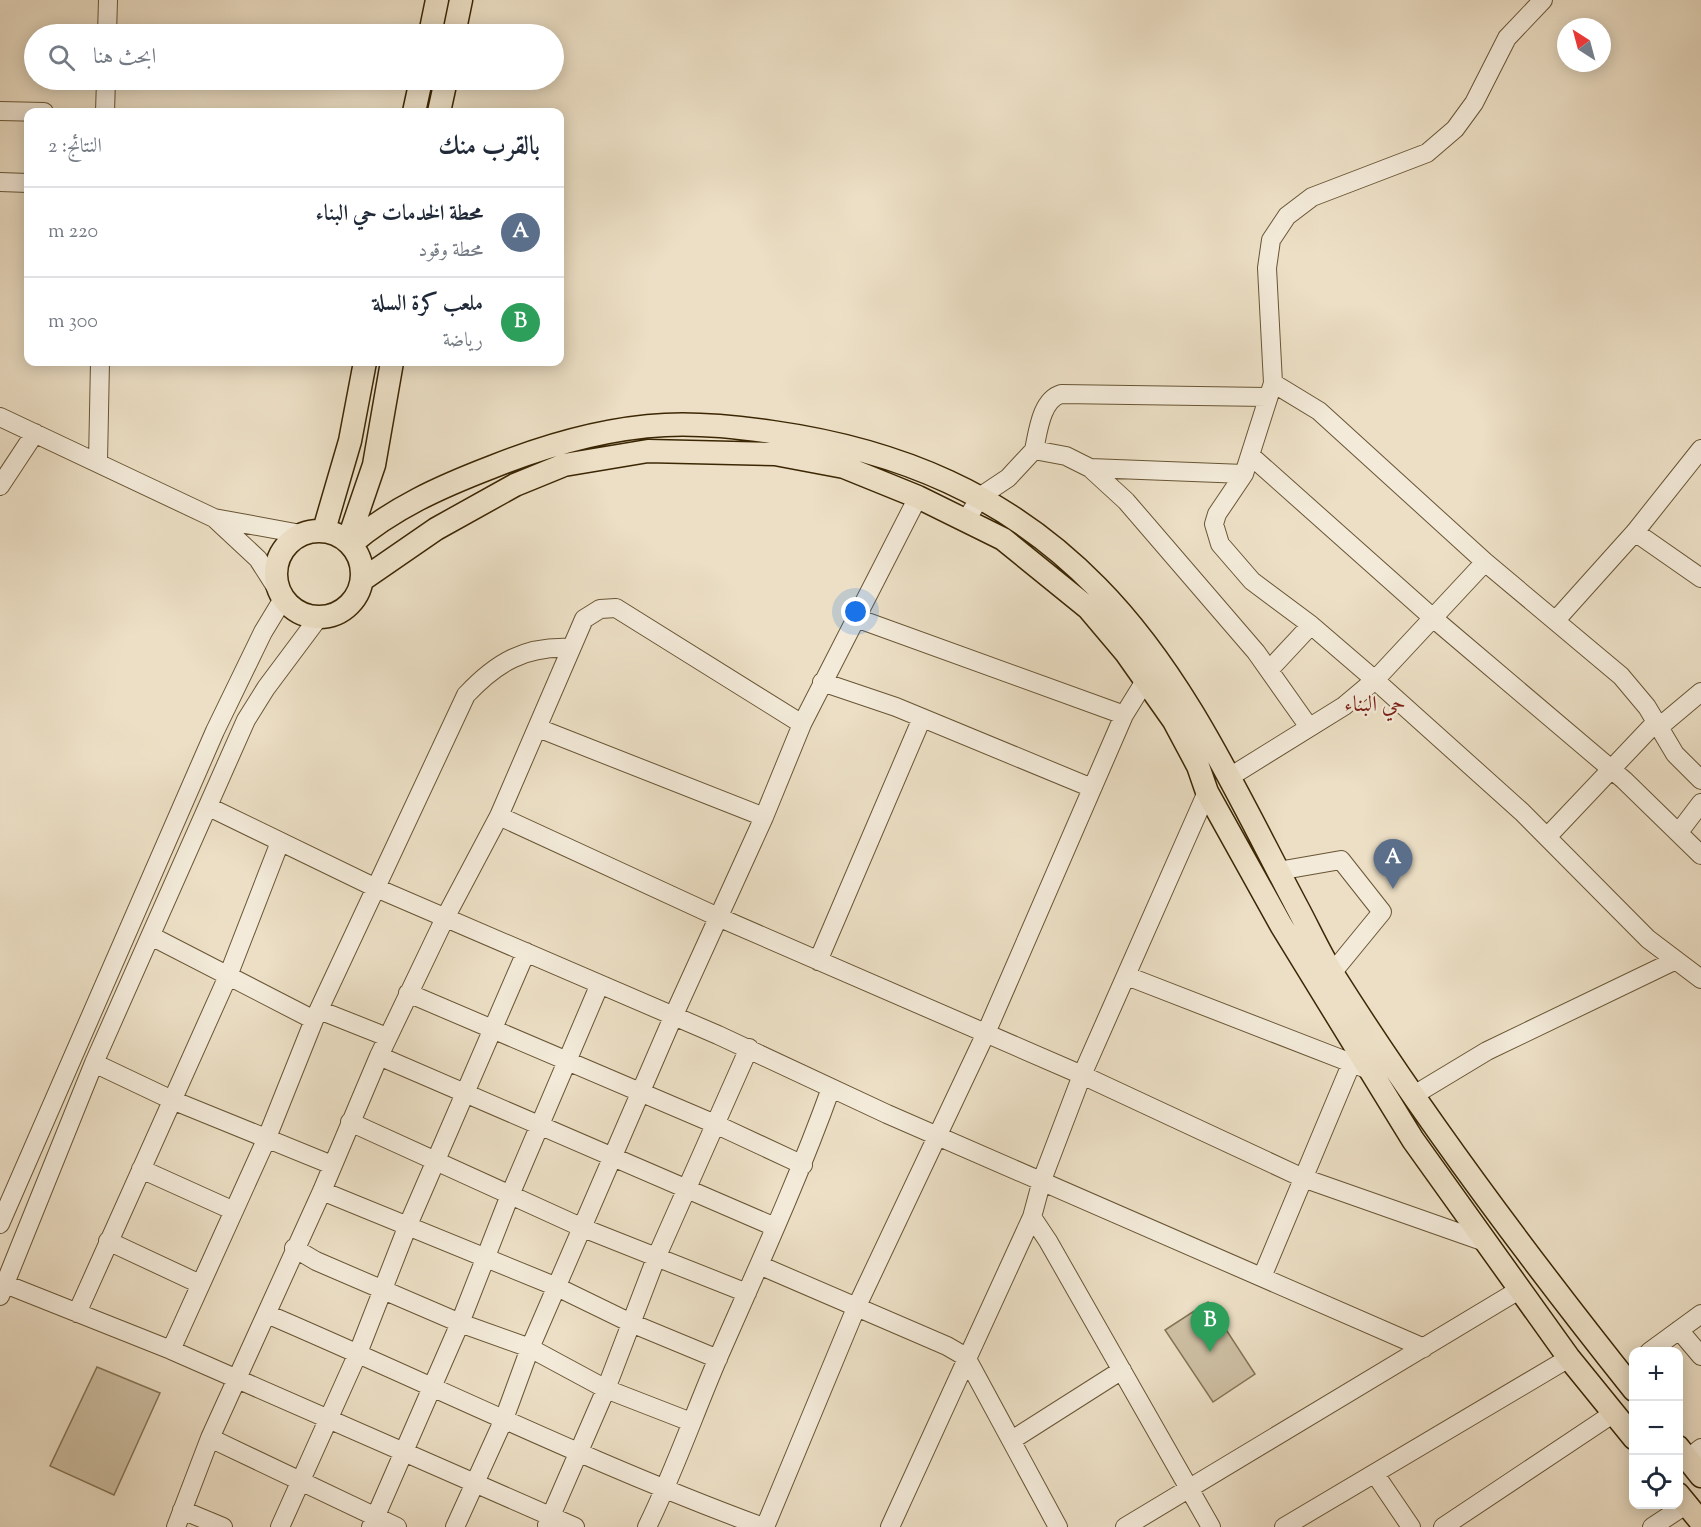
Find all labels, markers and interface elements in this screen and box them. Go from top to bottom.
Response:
north arrow [1557,18,1611,72]
search box [24,24,564,90]
icon: search [45,41,78,74]
text: ابحث هنا [93,42,156,74]
text: بالقرب منك [438,129,540,166]
text: النتائج: 2 [48,133,102,162]
text: محطة الخدمات حي البناء [315,199,483,231]
text: 220 m [48,218,98,247]
text: A [512,218,529,247]
text: محطة وقود [418,237,483,266]
text: ملعب كرة السلة [372,289,483,321]
text: 300 m [48,308,98,337]
text: B [514,308,527,337]
text: رياضة [443,327,483,356]
your location [841,597,870,626]
district label: حي البناء [1344,690,1406,722]
pin: A [1374,840,1412,889]
pin: B [1190,1302,1230,1352]
map controls [1629,1347,1683,1509]
button: + [1629,1347,1683,1401]
button: − [1629,1401,1683,1455]
button: locate [1629,1455,1683,1509]

